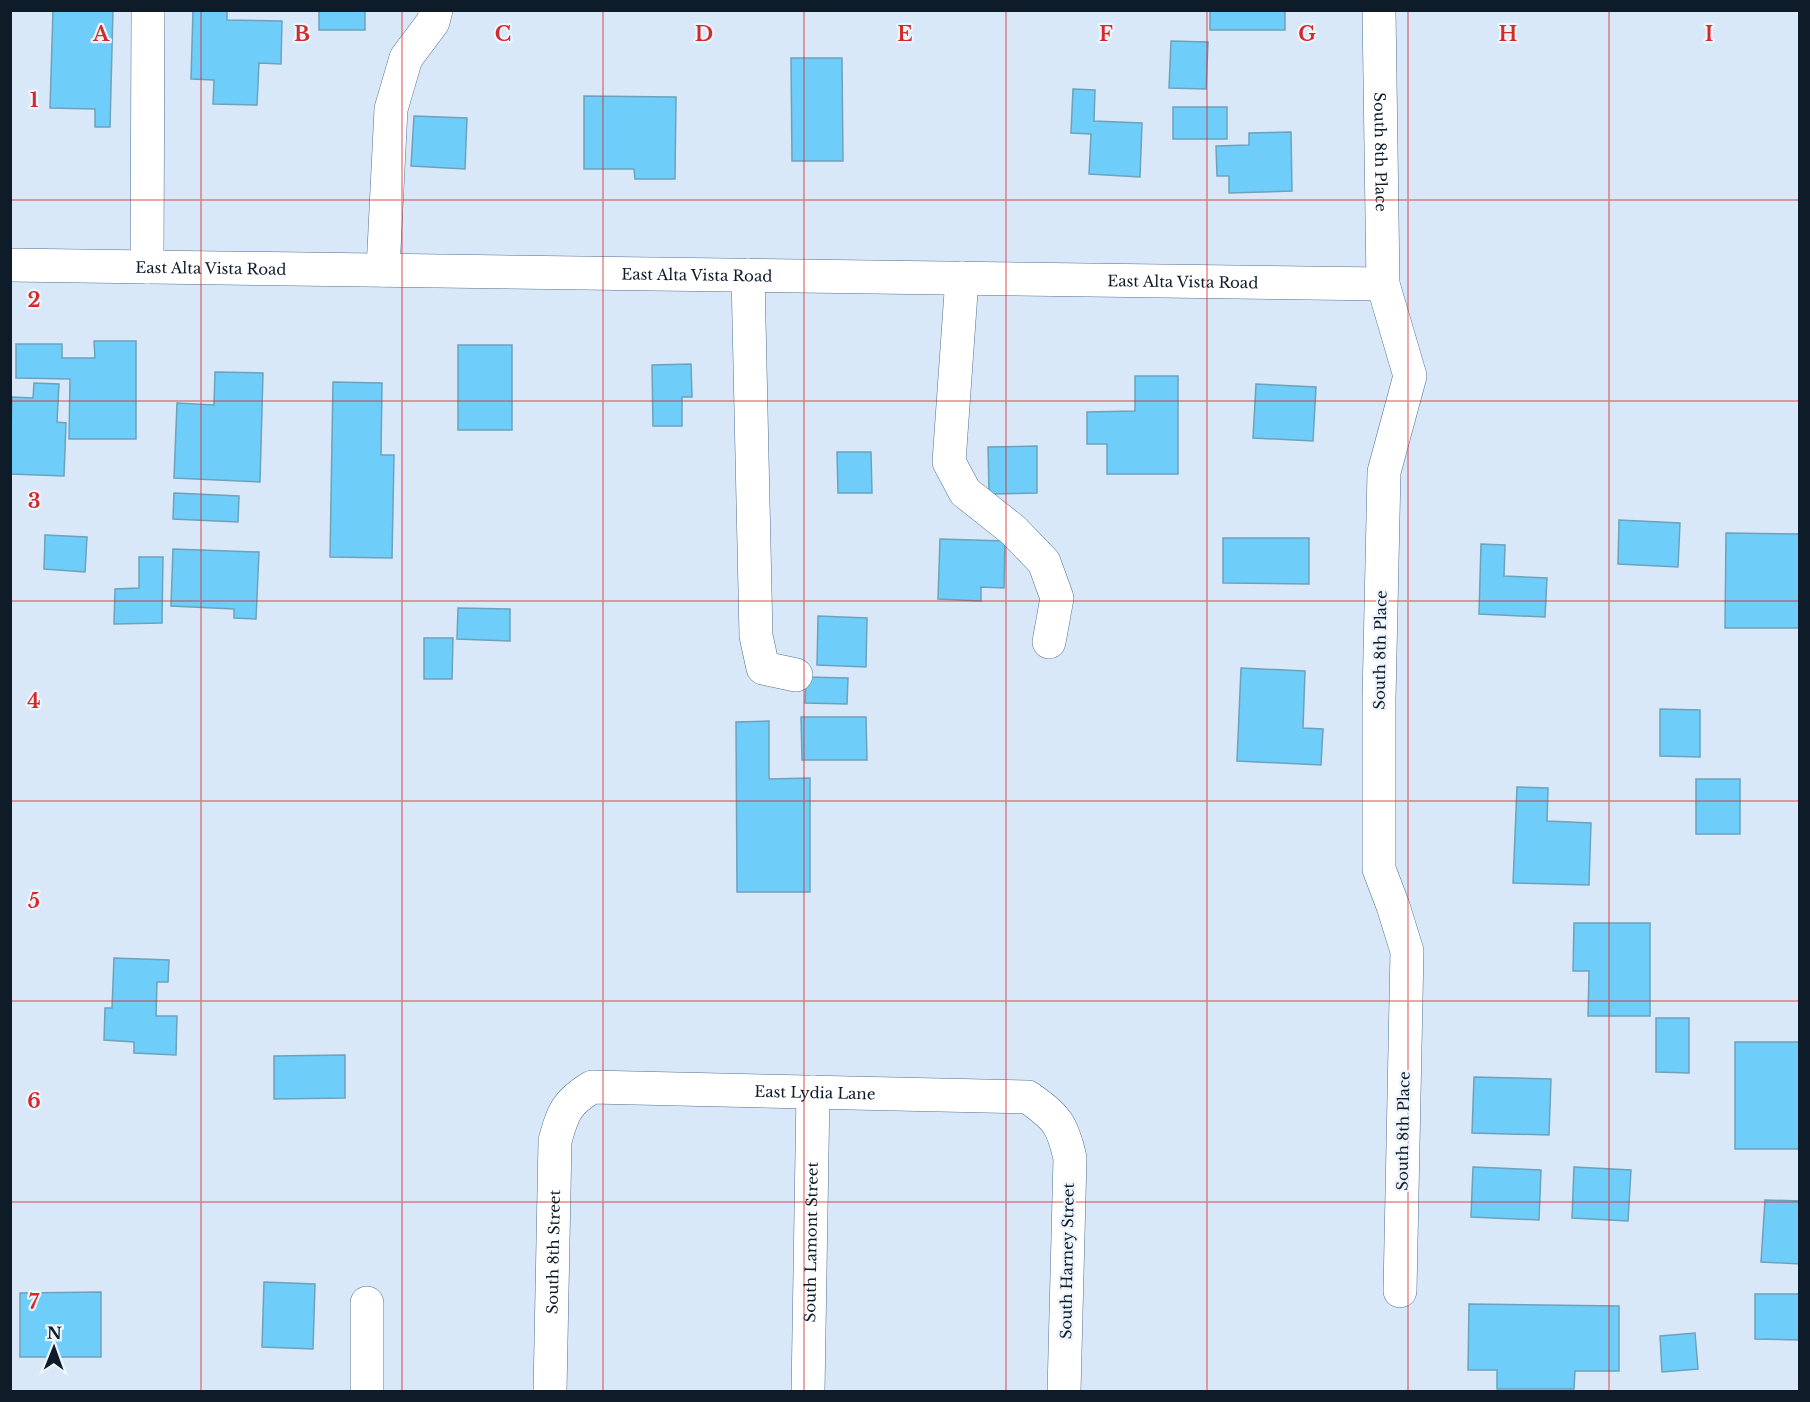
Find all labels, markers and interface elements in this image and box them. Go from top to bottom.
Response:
text: A [92,22,110,46]
text: B [294,22,310,46]
text: C [495,22,511,46]
text: D [695,22,713,46]
text: E [897,22,913,46]
text: F [1099,22,1113,46]
text: G [1298,22,1316,46]
text: H [1499,22,1518,46]
text: I [1705,22,1713,46]
text: 1 [30,88,39,112]
street label: South 8th Place [1371,92,1391,212]
street label: East Alta Vista Road [135,257,287,278]
street label: East Alta Vista Road [621,264,773,285]
street label: East Alta Vista Road [1107,271,1259,292]
text: 2 [27,288,41,312]
text: 3 [28,489,40,513]
street label: South 8th Place [1369,590,1391,710]
text: 4 [27,689,41,713]
text: 5 [28,889,40,913]
street label: South 8th Place [1392,1071,1414,1191]
street label: East Lydia Lane [754,1081,876,1103]
text: 6 [27,1089,41,1113]
street label: South Lamont Street [800,1161,821,1322]
street label: South Harney Street [1056,1182,1078,1339]
street label: South 8th Street [542,1189,564,1314]
text: 7 [29,1290,40,1314]
north arrow [24,1318,84,1378]
text: N [47,1323,62,1343]

